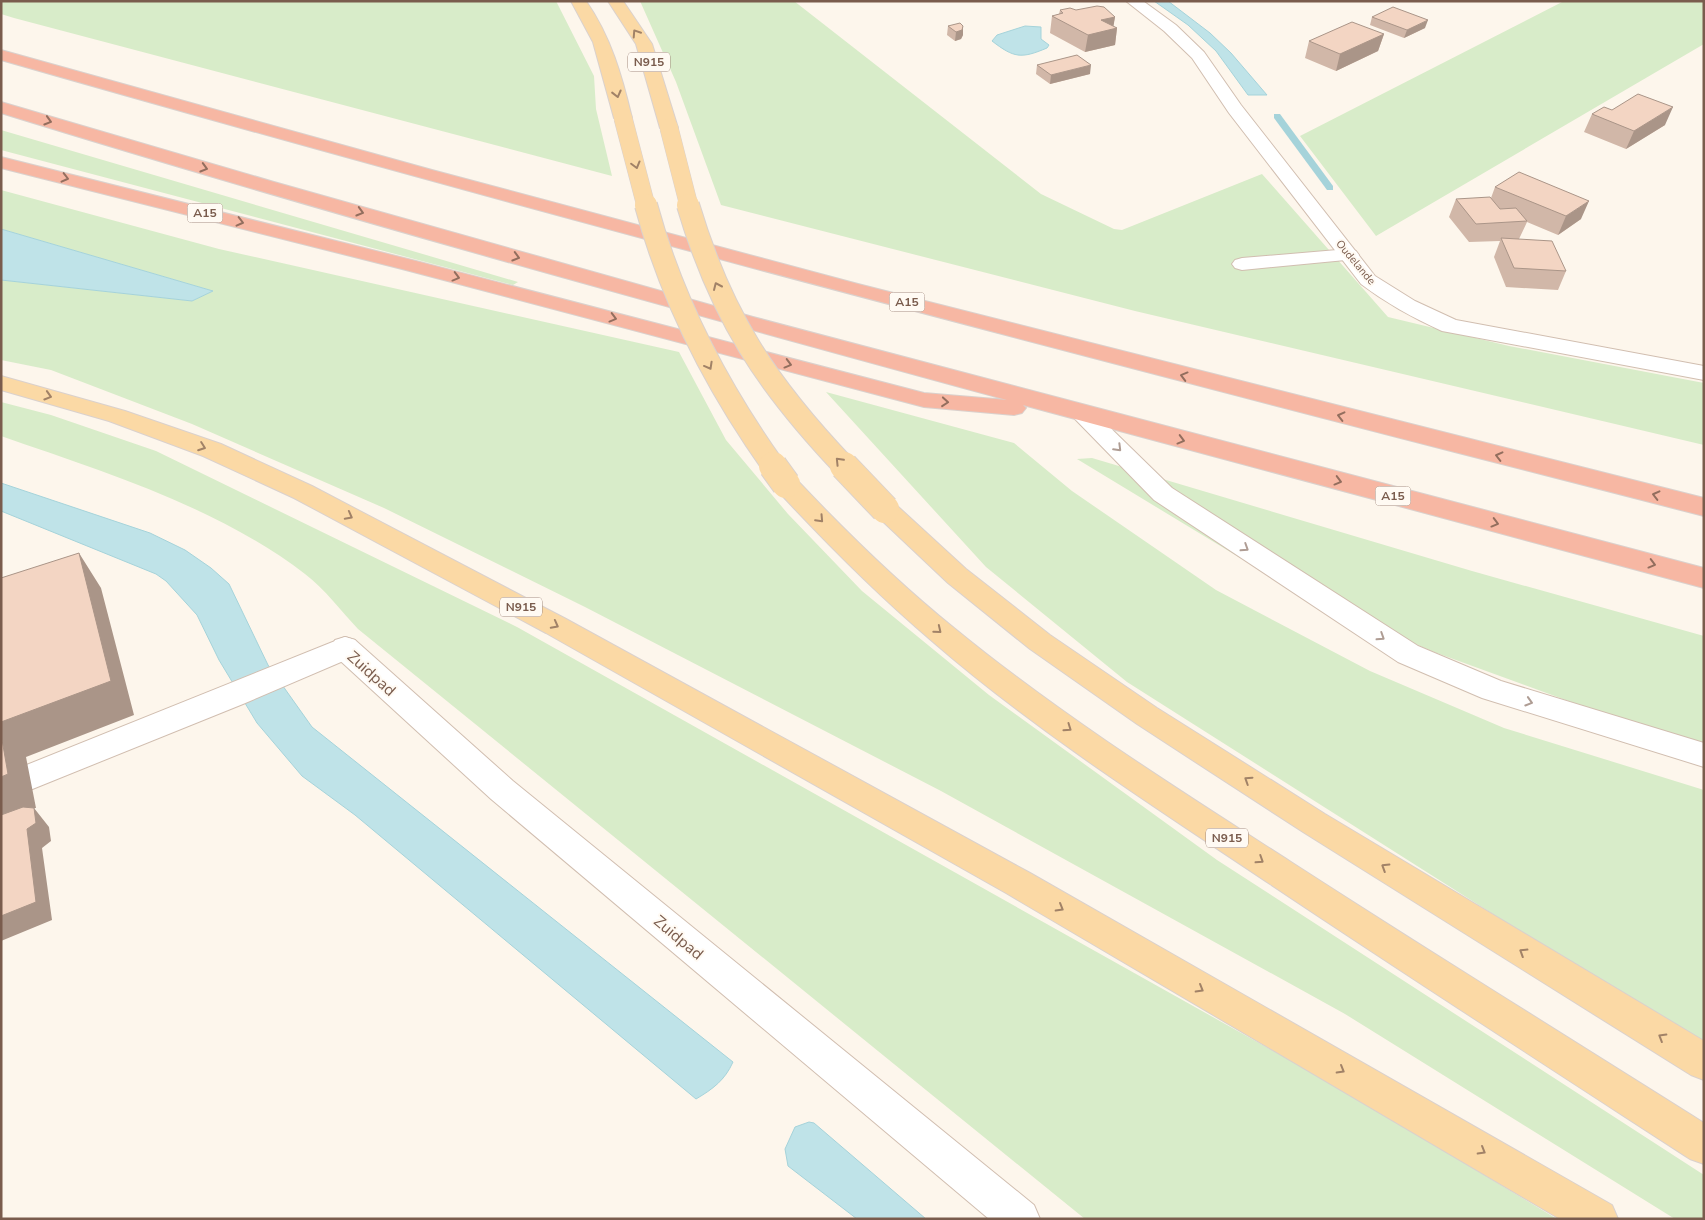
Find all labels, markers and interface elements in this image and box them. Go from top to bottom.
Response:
one-way arrow [633,29,643,38]
road number: N915 [628,52,670,72]
one-way arrow [611,89,622,98]
one-way arrow [43,116,51,126]
one-way arrow [630,160,641,169]
one-way arrow [199,162,207,172]
one-way arrow [61,172,70,183]
road number: A15 [188,204,222,222]
one-way arrow [355,207,363,217]
one-way arrow [235,216,244,227]
street label: Oudelande [1332,237,1379,288]
one-way arrow [511,252,519,262]
one-way arrow [452,271,461,282]
one-way arrow [713,282,724,291]
road number: A15 [890,292,924,312]
one-way arrow [609,313,617,323]
one-way arrow [783,358,792,369]
one-way arrow [703,361,713,370]
one-way arrow [1180,371,1188,381]
one-way arrow [44,390,52,400]
one-way arrow [942,396,950,407]
one-way arrow [1337,411,1346,422]
one-way arrow [1177,434,1185,444]
one-way arrow [198,441,206,451]
one-way arrow [1112,442,1121,451]
one-way arrow [1495,451,1503,461]
one-way arrow [836,458,845,467]
one-way arrow [1334,475,1343,486]
road number: A15 [1376,486,1410,506]
one-way arrow [1652,490,1661,501]
one-way arrow [344,510,353,520]
one-way arrow [814,514,823,523]
one-way arrow [1491,517,1499,527]
one-way arrow [1240,541,1249,551]
one-way arrow [1648,558,1657,569]
road number: N915 [500,598,542,616]
one-way arrow [549,619,558,629]
one-way arrow [933,625,942,634]
one-way arrow [1376,630,1385,640]
street label: Zuidpad [342,646,400,701]
one-way arrow [1525,696,1533,706]
one-way arrow [1062,722,1072,731]
one-way arrow [1244,777,1253,787]
road number: N915 [1206,828,1248,848]
one-way arrow [1254,853,1263,863]
one-way arrow [1382,863,1391,873]
one-way arrow [1054,901,1063,911]
street label: Zuidpad [649,911,708,965]
one-way arrow [1520,949,1529,959]
one-way arrow [1195,982,1204,992]
one-way arrow [1659,1034,1668,1044]
one-way arrow [1336,1064,1345,1074]
one-way arrow [1476,1145,1485,1155]

